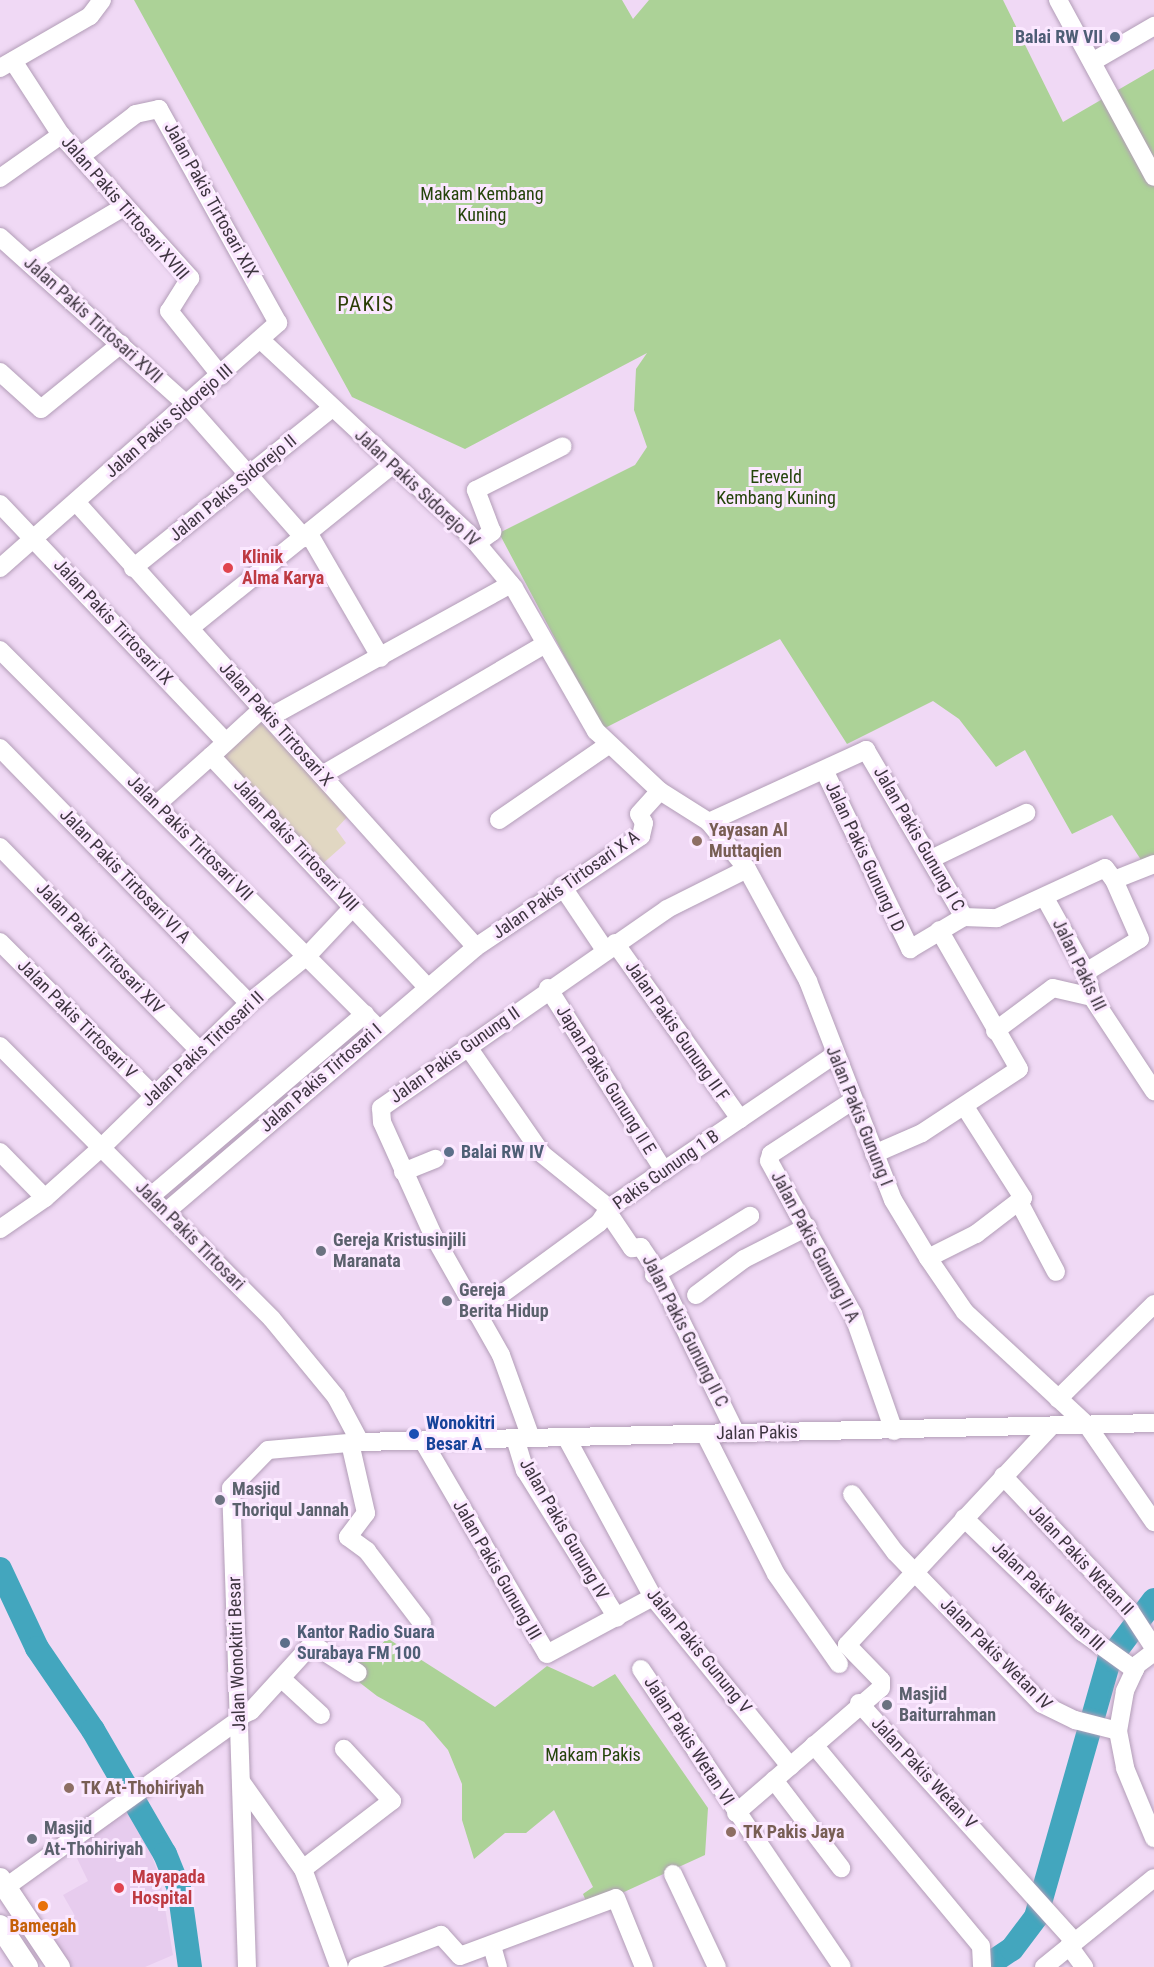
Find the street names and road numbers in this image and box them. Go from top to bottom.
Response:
street label: Jalan Pakis Tirtosari XIX [159,118,263,282]
street label: Jalan Pakis Tirtosari XVIII [57,132,193,284]
street label: Jalan Pakis Tirtosari XVII [19,252,167,388]
street label: Jalan Pakis Sidorejo III [101,360,237,482]
street label: Jalan Pakis Sidorejo IV [350,425,484,551]
street label: Jalan Pakis Sidorejo II [165,430,301,546]
street label: Jalan Pakis Tirtosari IX [49,554,177,690]
street label: Jalan Pakis Tirtosari X [214,657,338,791]
street label: Jalan Pakis Gunung I C [869,763,969,915]
street label: Jalan Pakis Tirtosari VII [123,771,257,905]
street label: Jalan Pakis Tirtosari VIII [229,774,363,916]
street label: Jalan Pakis Gunung I D [821,778,909,936]
street label: Jalan Pakis Tirtosari VI A [55,804,195,948]
street label: Jalan Pakis Tirtosari X A [488,826,644,944]
street label: Jalan Pakis Tirtosari XIV [32,878,168,1018]
street label: Jalan Pakis III [1047,916,1111,1014]
street label: Jalan Pakis Tirtosari V [13,955,141,1083]
street label: Jalan Pakis Gunung II F [620,957,734,1105]
street label: Jalan Pakis Tirtosari II [137,987,269,1111]
street label: Jalan Pakis Gunung II [386,1002,524,1108]
street label: Japan Pakis Gunung II E [551,1002,661,1158]
street label: Jalan Pakis Tirtosari I [256,1019,386,1137]
street label: Jalan Pakis Gunung I [821,1043,897,1189]
street label: Pakis Gunung 1 B [609,1125,723,1215]
street label: Jalan Pakis Gunung II A [766,1168,864,1326]
street label: Jalan Pakis Tirtosari [131,1177,249,1295]
street label: Jalan Pakis Gunung II C [637,1251,733,1411]
street label: Jalan Pakis [716,1421,798,1445]
street label: Jalan Pakis Gunung IV [515,1455,613,1603]
street label: Jalan Pakis Gunung III [448,1496,546,1644]
street label: Jalan Pakis Wetan II [1024,1500,1138,1620]
street label: Jalan Pakis Wetan III [987,1537,1109,1655]
street label: Jalan Wonokitri Besar [224,1576,250,1732]
street label: Jalan Pakis Gunung V [642,1584,756,1718]
street label: Jalan Pakis Wetan IV [936,1594,1056,1714]
street label: Jalan Pakis Wetan VI [639,1673,739,1809]
street label: Jalan Pakis Wetan V [867,1713,981,1833]

